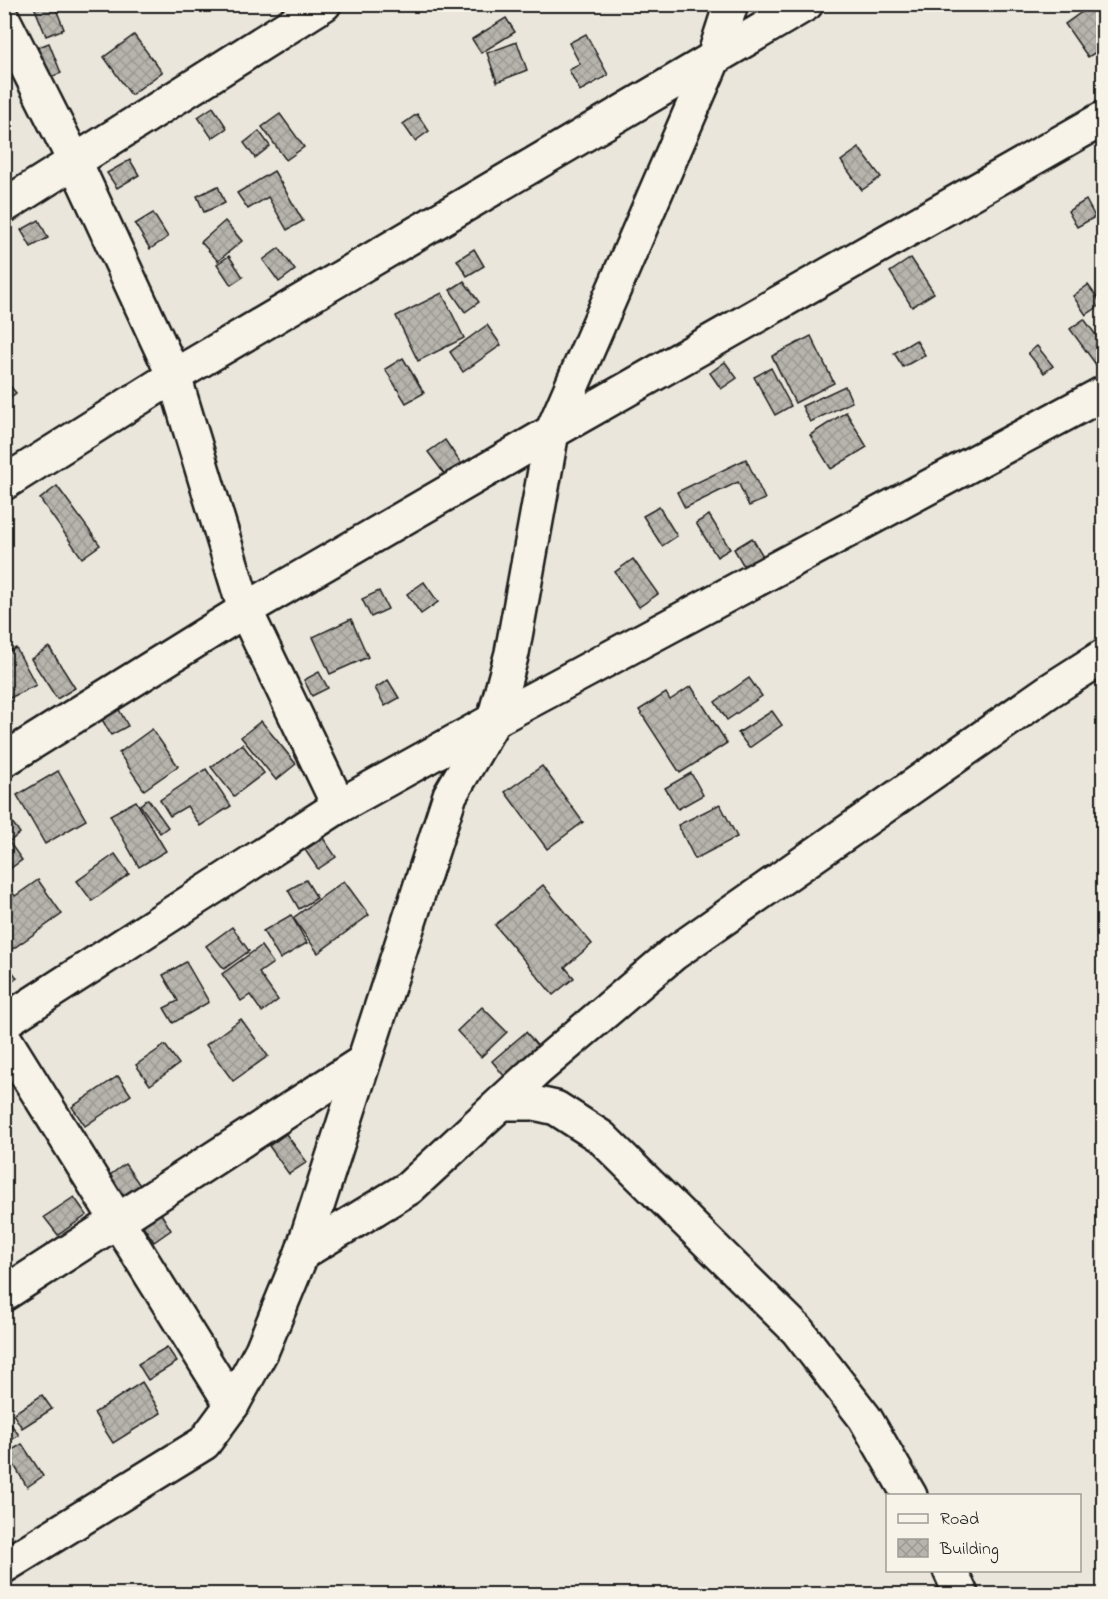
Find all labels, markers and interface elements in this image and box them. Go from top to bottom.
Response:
legend [886,1494,1081,1572]
text: Road [940,1507,979,1533]
text: Building [939,1537,999,1564]

